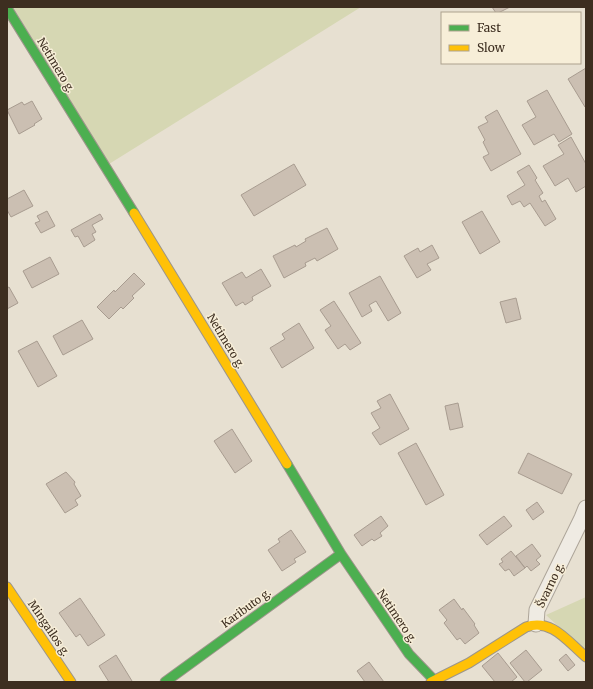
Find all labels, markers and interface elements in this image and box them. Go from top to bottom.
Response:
legend [441,12,581,64]
text: Fast [477,20,501,35]
street label: Netimero g. [34,35,78,95]
text: Slow [477,40,506,55]
street label: Netimero g. [204,311,248,371]
street label: Švarno g. [533,560,567,610]
street label: Kaributo g. [218,585,274,631]
street label: Netimero g. [374,587,420,646]
street label: Mingailos g. [25,597,73,659]

